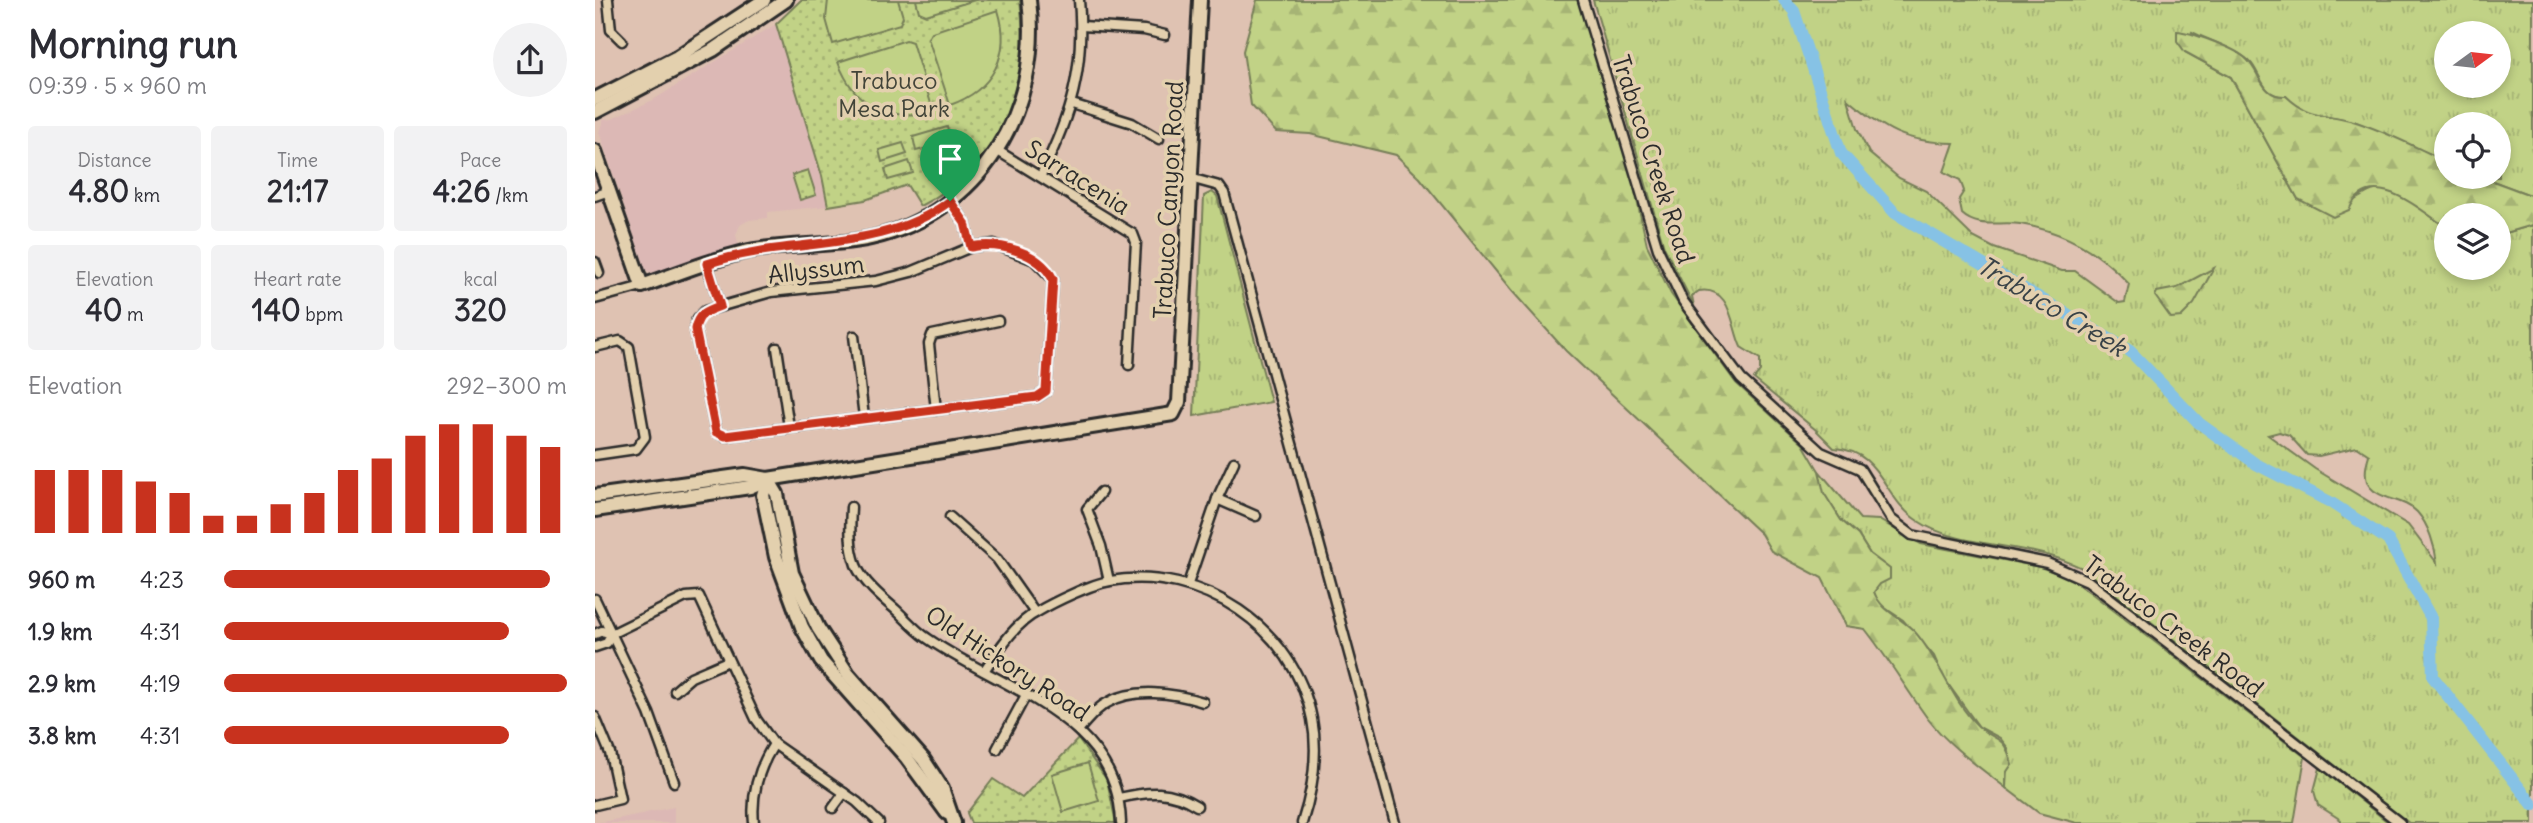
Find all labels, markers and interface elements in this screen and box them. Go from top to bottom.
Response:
text: Morning run [28,21,238,68]
north arrow [2434,21,2511,98]
map controls [2434,21,2511,280]
button: share [493,23,567,97]
street label: Trabuco Creek Road [1606,51,1702,267]
park label: Trabuco Mesa Park [838,65,950,123]
text: 09:39 · 5 × 960 m [28,71,207,100]
street label: Trabuco Canyon Road [1147,80,1189,320]
button: locate [2434,112,2511,189]
pin [920,129,980,201]
street label: Sarracenia [1020,133,1136,221]
icon: arrive [931,140,969,178]
text: Distance [77,148,152,172]
text: Time [277,148,318,172]
text: Pace [460,148,501,172]
text: 4.80 [69,172,129,210]
text: 21:17 [267,172,328,210]
text: 4:26 [433,172,491,210]
text: km [129,183,160,207]
text: /km [491,183,528,207]
button: layers [2434,203,2511,280]
street label: Allyssum [766,248,866,290]
water label: Trabuco Creek [1971,249,2134,364]
text: Elevation [76,267,153,291]
text: Heart rate [253,267,342,291]
text: kcal [463,267,498,291]
text: 40 [85,291,122,329]
text: 140 [252,291,301,329]
text: 320 [454,291,507,329]
text: m [122,302,144,326]
text: bpm [301,302,343,326]
text: Elevation [28,371,122,400]
text: 292–300 m [447,371,567,400]
street label: Trabuco Creek Road [2078,549,2270,703]
text: 960 m [28,565,95,594]
text: 4:23 [140,565,184,594]
street label: Old Hickory Road [920,599,1096,727]
text: 1.9 km [28,617,93,646]
text: 4:31 [140,617,180,646]
text: 2.9 km [28,669,96,698]
text: 4:19 [140,669,181,698]
text: 3.8 km [28,721,96,750]
text: 4:31 [140,721,180,750]

